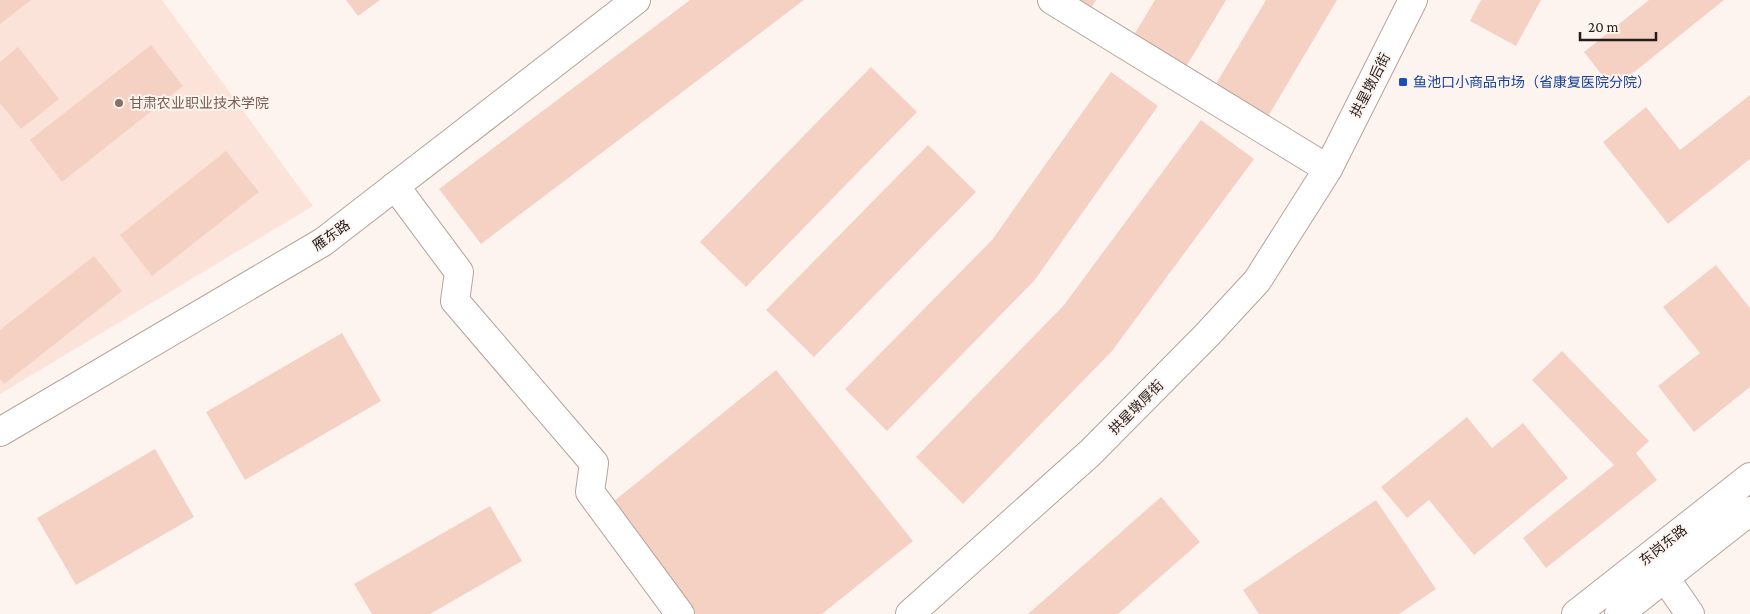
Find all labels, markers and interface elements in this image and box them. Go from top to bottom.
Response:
scale bar [1580,10,1656,42]
text: 20 m [1588,19,1619,35]
street label: 拱星墩后街 [1347,50,1393,120]
place label: 鱼池口小商品市场（省康复医院分院） [1413,74,1651,90]
marker: 鱼池口小商品市场（省康复医院分院） [1397,76,1409,88]
place label: 甘肃农业职业技术学院 [129,95,269,111]
marker: 甘肃农业职业技术学院 [113,97,125,109]
street label: 雁东路 [309,216,353,254]
street label: 拱星墩厚街 [1106,377,1166,437]
street label: 东岗东路 [1636,521,1690,569]

